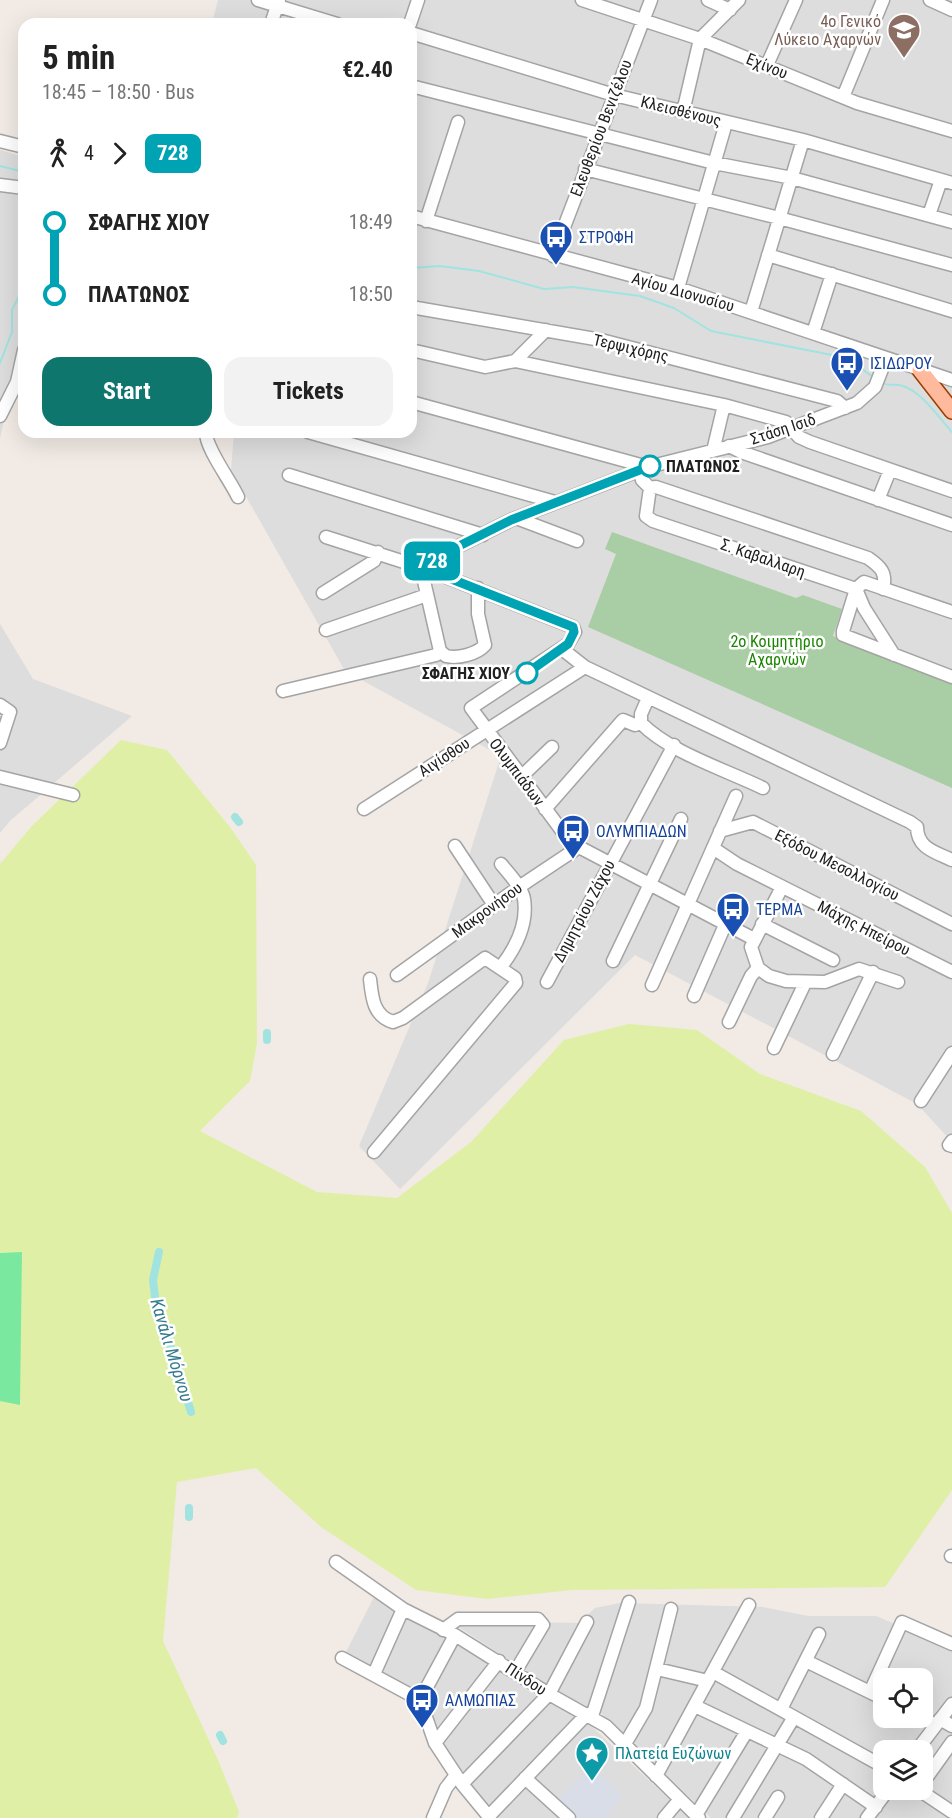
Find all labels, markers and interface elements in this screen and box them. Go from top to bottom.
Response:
place label: 4o Γενικό Λύκειο Αχαρνών [774,12,881,49]
school or university icon: 4o Γενικό Λύκειο Αχαρνών [886,12,922,59]
text: 5 min [42,38,115,77]
street label: Εχίνου [743,49,791,83]
text: €2.40 [342,57,393,82]
street label: Ελευθερίου Βενιζέλου [566,57,636,199]
text: 18:45 – 18:50 · Bus [42,80,195,104]
street label: Κλεισθένους [639,92,723,130]
icon: walk [42,137,75,170]
icon: forward [103,137,136,170]
text: 4 [84,141,94,165]
text: 728 [157,141,189,165]
text: ΣΦΑΓΗΣ ΧΙΟΥ [88,210,209,235]
text: 18:49 [349,210,393,234]
bus stop icon: ΣΤΡΟΦΗ [538,219,574,266]
place label: ΣΤΡΟΦΗ [579,228,634,247]
street label: Αγίου Διονυσίου [630,268,736,316]
text: ΠΛΑΤΩΝΟΣ [88,282,190,307]
text: 18:50 [349,282,393,306]
street label: Τερψιχόρης [591,330,671,366]
bus stop icon: ΙΣΙΔΩΡΟΥ [829,345,865,392]
place label: ΙΣΙΔΩΡΟΥ [870,354,932,373]
button: Start [42,357,212,426]
button: Tickets [224,357,393,426]
street label: Στάση Ισιδ [748,410,818,448]
marker: ΠΛΑΤΩΝΟΣ [639,455,661,477]
place label: ΠΛΑΤΩΝΟΣ [666,457,740,476]
street label: Σ. Καβαλλαρη [718,535,808,581]
line badge: 728 [398,542,466,580]
text: 728 [416,549,448,573]
park label: 2ο Κοιμητήριο Αχαρνών [730,632,824,669]
marker: ΣΦΑΓΗΣ ΧΙΟΥ [516,662,538,684]
place label: ΣΦΑΓΗΣ ΧΙΟΥ [422,664,510,683]
street label: Αιγίσθου [415,733,473,781]
street label: Ολυμπιάδων [485,734,549,810]
bus stop icon: ΟΛΥΜΠΙΑΔΩΝ [555,813,591,860]
place label: ΟΛΥΜΠΙΑΔΩΝ [596,822,687,841]
street label: Εξόδου Μεσολλογίου [772,825,902,905]
street label: Δημητρίου Ζάχου [549,857,619,965]
street label: Μακρονήσου [448,878,526,942]
bus stop icon: ΤΕΡΜΑ [715,891,751,938]
street label: Μάχης Ηπείρου [815,897,913,959]
place label: ΤΕΡΜΑ [756,900,803,919]
water label: Κανάλι Μόρνου [146,1296,198,1404]
street label: Πίνδου [502,1659,550,1699]
map controls [873,1668,933,1800]
button: locate [873,1668,933,1728]
bus stop icon: ΑΛΜΩΠΙΑΣ [404,1682,440,1729]
place label: ΑΛΜΩΠΙΑΣ [445,1691,516,1710]
place icon: Πλατεία Ευζώνων [574,1735,610,1782]
button: layers [873,1740,933,1800]
place label: Πλατεία Ευζώνων [615,1744,731,1763]

